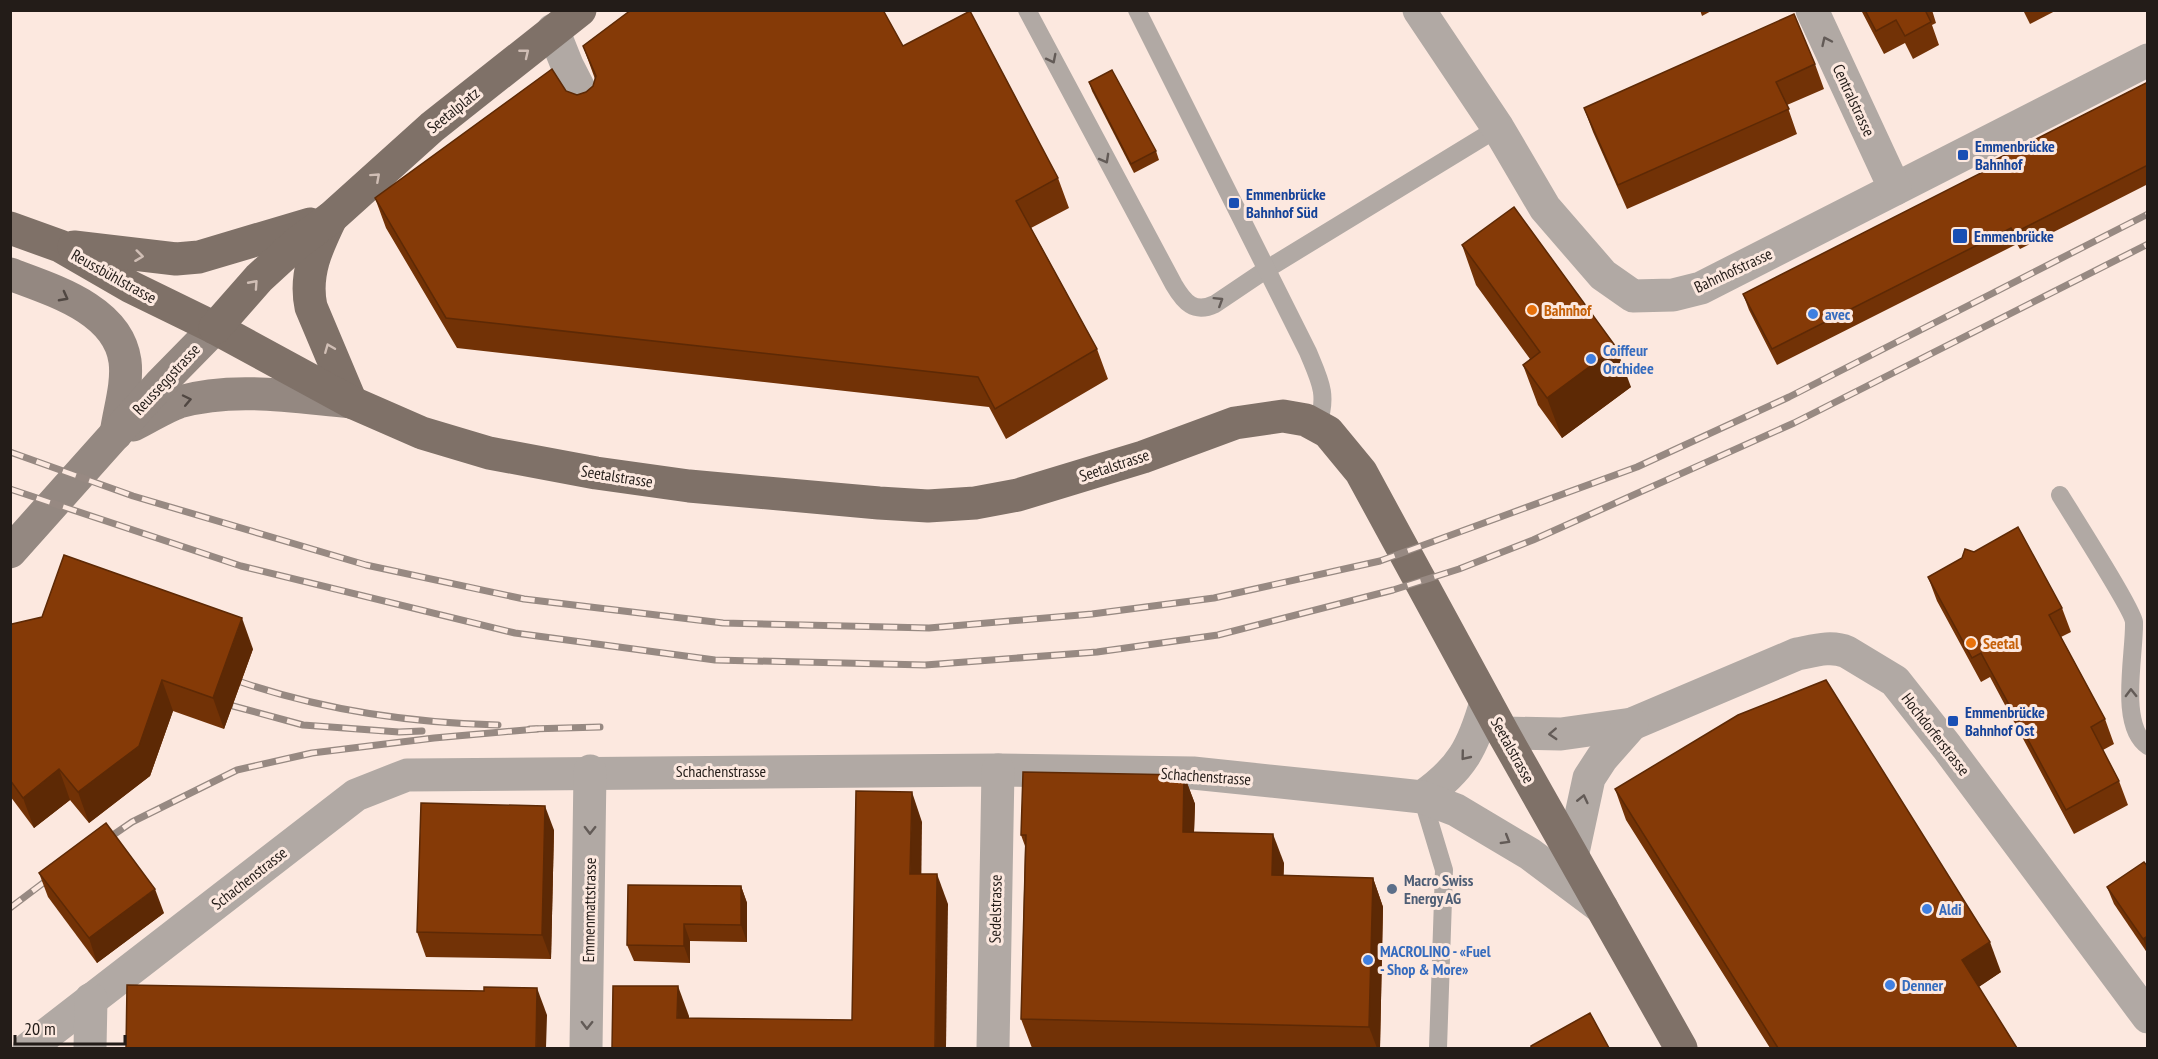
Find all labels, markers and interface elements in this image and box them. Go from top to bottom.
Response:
one-way arrow [1822,36,1834,47]
one-way arrow [519,49,530,60]
one-way arrow [1045,53,1056,63]
street label: Centralstrasse [1829,61,1879,139]
street label: Seetalplatz [423,83,483,137]
place label: Emmenbrücke Bahnhof [1975,136,2055,174]
marker: Emmenbrücke Bahnhof [1956,148,1970,162]
one-way arrow [1098,153,1109,163]
one-way arrow [369,173,379,184]
place label: Emmenbrücke Bahnhof Süd [1246,184,1326,222]
marker: Emmenbrücke Bahnhof Süd [1227,196,1241,210]
place label: Emmenbrücke [1974,226,2054,246]
marker: Emmenbrücke [1951,227,1969,245]
street label: Bahnhofstrasse [1691,243,1775,297]
street label: Reussbühlstrasse [68,244,160,308]
one-way arrow [135,249,144,261]
one-way arrow [247,280,258,291]
one-way arrow [58,290,69,301]
one-way arrow [1213,297,1223,309]
place label: Bahnhof [1544,300,1592,320]
marker: Bahnhof [1525,303,1539,317]
place label: avec [1825,304,1851,324]
marker: avec [1806,307,1820,321]
street label: Reusseggstrasse [128,339,204,419]
place label: Coiffeur Orchidee [1603,340,1654,378]
one-way arrow [324,343,336,354]
marker: Coiffeur Orchidee [1584,352,1598,366]
one-way arrow [182,395,192,408]
street label: Seetalstrasse [1076,444,1152,486]
street label: Seetalstrasse [580,460,654,492]
place label: Seetal [1983,633,2019,653]
marker: Seetal [1964,636,1978,650]
one-way arrow [2125,688,2137,697]
street label: Hochdorferstrasse [1898,689,1974,779]
place label: Emmenbrücke Bahnhof Ost [1965,702,2045,740]
street label: Seetalstrasse [1487,713,1539,787]
marker: Emmenbrücke Bahnhof Ost [1946,714,1960,728]
one-way arrow [1549,727,1558,740]
one-way arrow [1461,749,1472,760]
street label: Schachenstrasse [676,761,766,781]
street label: Schachenstrasse [1160,763,1252,789]
one-way arrow [1576,795,1589,805]
one-way arrow [584,825,596,834]
one-way arrow [1500,833,1510,844]
street label: Schachenstrasse [207,842,291,914]
street label: Emmenmattstrasse [578,857,600,963]
place label: Macro Swiss Energy AG [1404,870,1474,908]
street label: Sedelstrasse [984,874,1006,944]
marker: Macro Swiss Energy AG [1385,882,1399,896]
place label: Aldi [1938,899,1962,919]
marker: Aldi [1920,902,1934,916]
place label: MACROLINO - «Fuel - Shop & More» [1380,941,1491,979]
marker: MACROLINO - «Fuel - Shop & More» [1361,953,1375,967]
place label: Denner [1902,975,1944,995]
marker: Denner [1883,978,1897,992]
scale bar [15,1008,124,1046]
text: 20 m [24,1017,56,1040]
one-way arrow [580,1020,593,1029]

